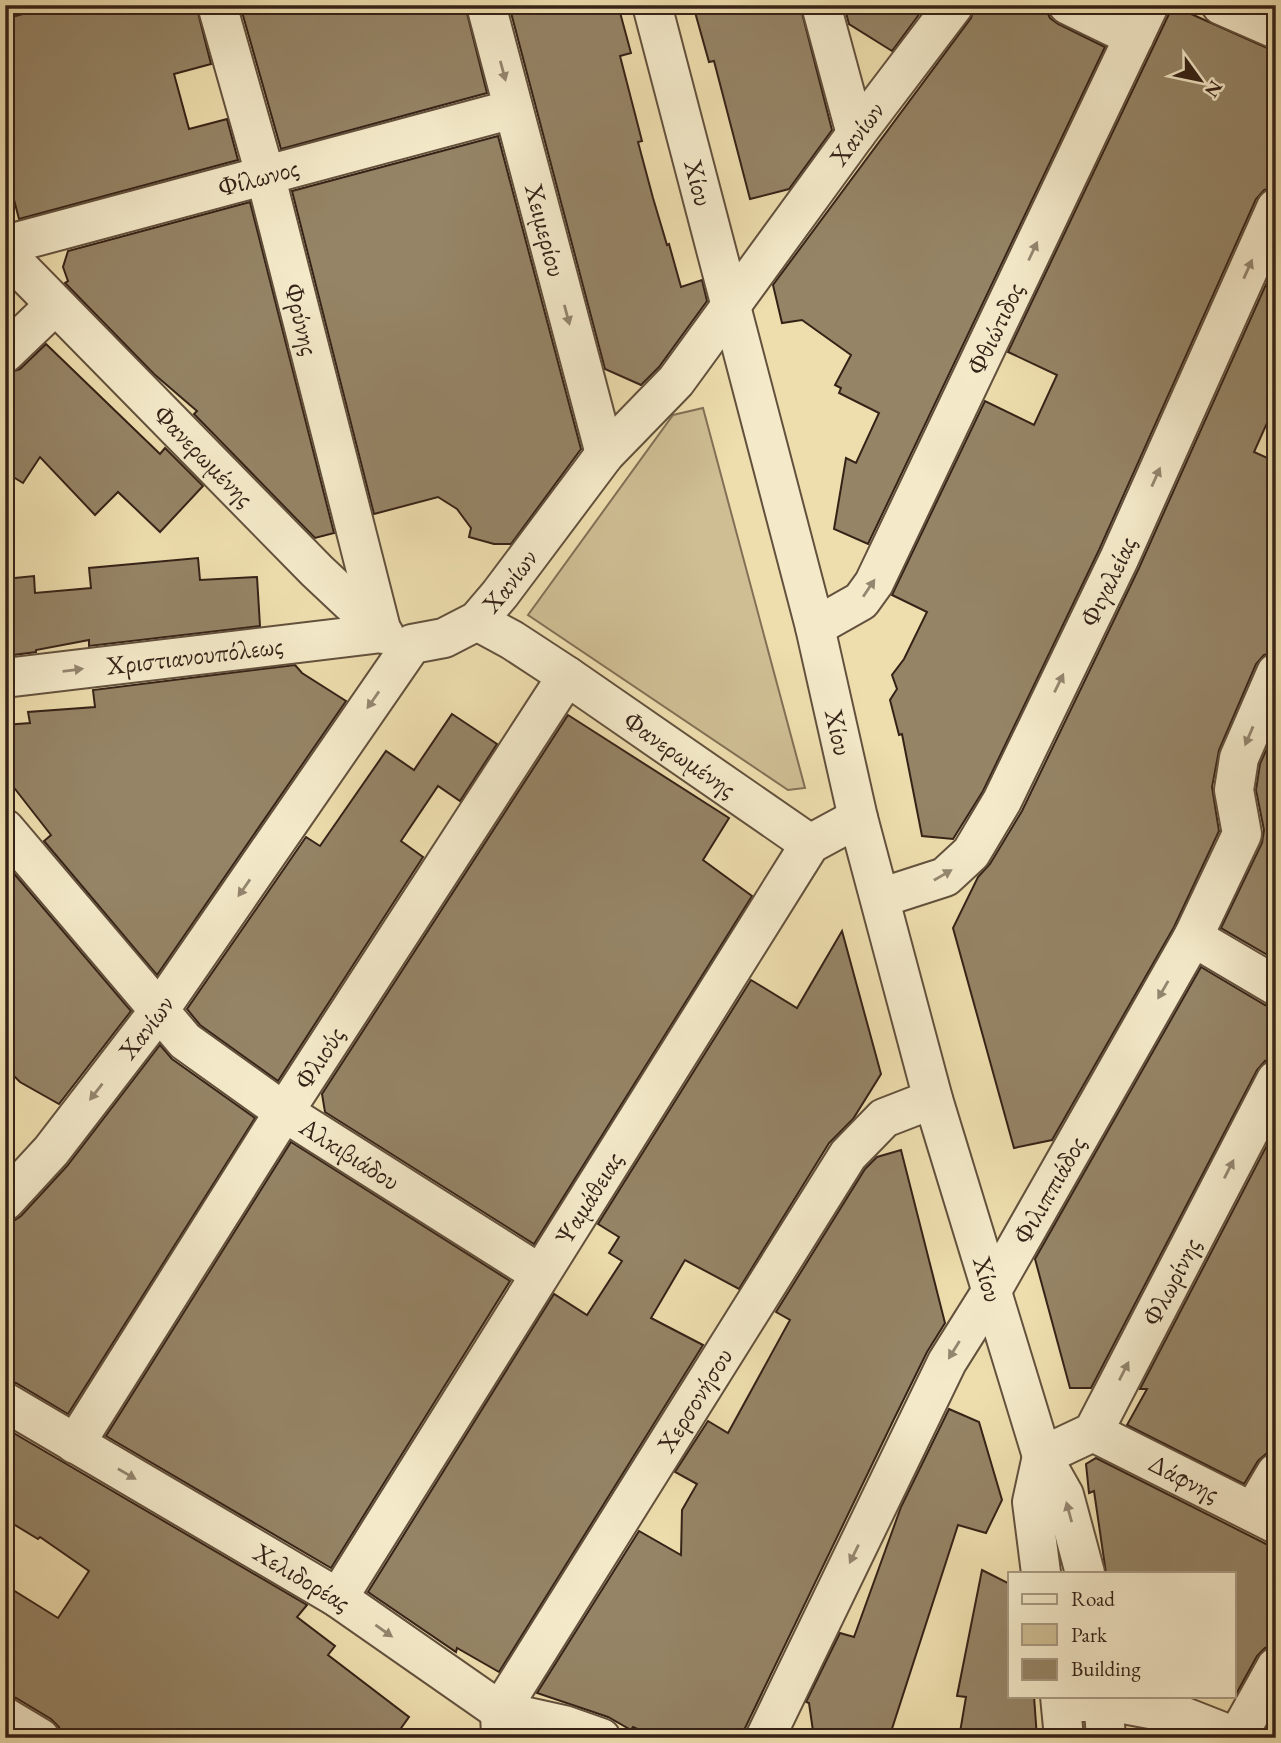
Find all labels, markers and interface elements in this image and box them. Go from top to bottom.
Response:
north arrow [1166,46,1236,116]
one-way arrow [498,60,509,82]
text: N [1199,76,1229,103]
street label: Χανίων [821,94,892,173]
street label: Φίλωνος [214,150,302,204]
street label: Χίου [676,155,721,210]
street label: Χειμερίου [517,179,574,280]
one-way arrow [1028,241,1039,262]
one-way arrow [1243,259,1254,280]
street label: Φθιώτιδος [959,277,1032,380]
street label: Φρύνης [277,279,327,359]
one-way arrow [563,305,573,326]
street label: Φανερωμένης [146,397,262,514]
one-way arrow [1150,467,1162,487]
street label: Φιγαλείας [1072,531,1144,632]
street label: Χανίων [474,542,545,621]
one-way arrow [863,578,876,598]
street label: Χριστιανουπόλεως [104,628,285,683]
one-way arrow [62,665,84,676]
one-way arrow [1054,673,1065,693]
one-way arrow [367,691,380,710]
street label: Φανερωμένης [617,703,743,805]
street label: Χίου [817,705,860,759]
one-way arrow [1243,725,1254,746]
one-way arrow [934,869,953,881]
one-way arrow [237,879,251,897]
one-way arrow [1157,981,1169,1000]
street label: Χανίων [110,989,181,1067]
street label: Φλιούς [286,1020,352,1096]
one-way arrow [90,1083,104,1101]
street label: Αλκιβιάδου [293,1109,407,1198]
street label: Φιλιππιάδος [1005,1130,1093,1250]
street label: Ψαμάθειας [547,1145,630,1251]
one-way arrow [1223,1159,1235,1179]
street label: Φλωρίνης [1134,1232,1208,1331]
street label: Χίου [965,1251,1011,1306]
street label: Χερσονήσου [649,1341,740,1460]
one-way arrow [948,1341,961,1360]
one-way arrow [1118,1361,1130,1381]
street label: Δάφνης [1143,1446,1225,1510]
one-way arrow [117,1468,136,1481]
one-way arrow [1063,1501,1074,1523]
street label: Χελιδορέας [247,1535,358,1619]
one-way arrow [848,1544,859,1564]
legend [1008,1572,1236,1698]
text: Road [1071,1585,1115,1612]
text: Park [1071,1621,1108,1648]
one-way arrow [375,1624,393,1638]
text: Building [1071,1655,1141,1682]

